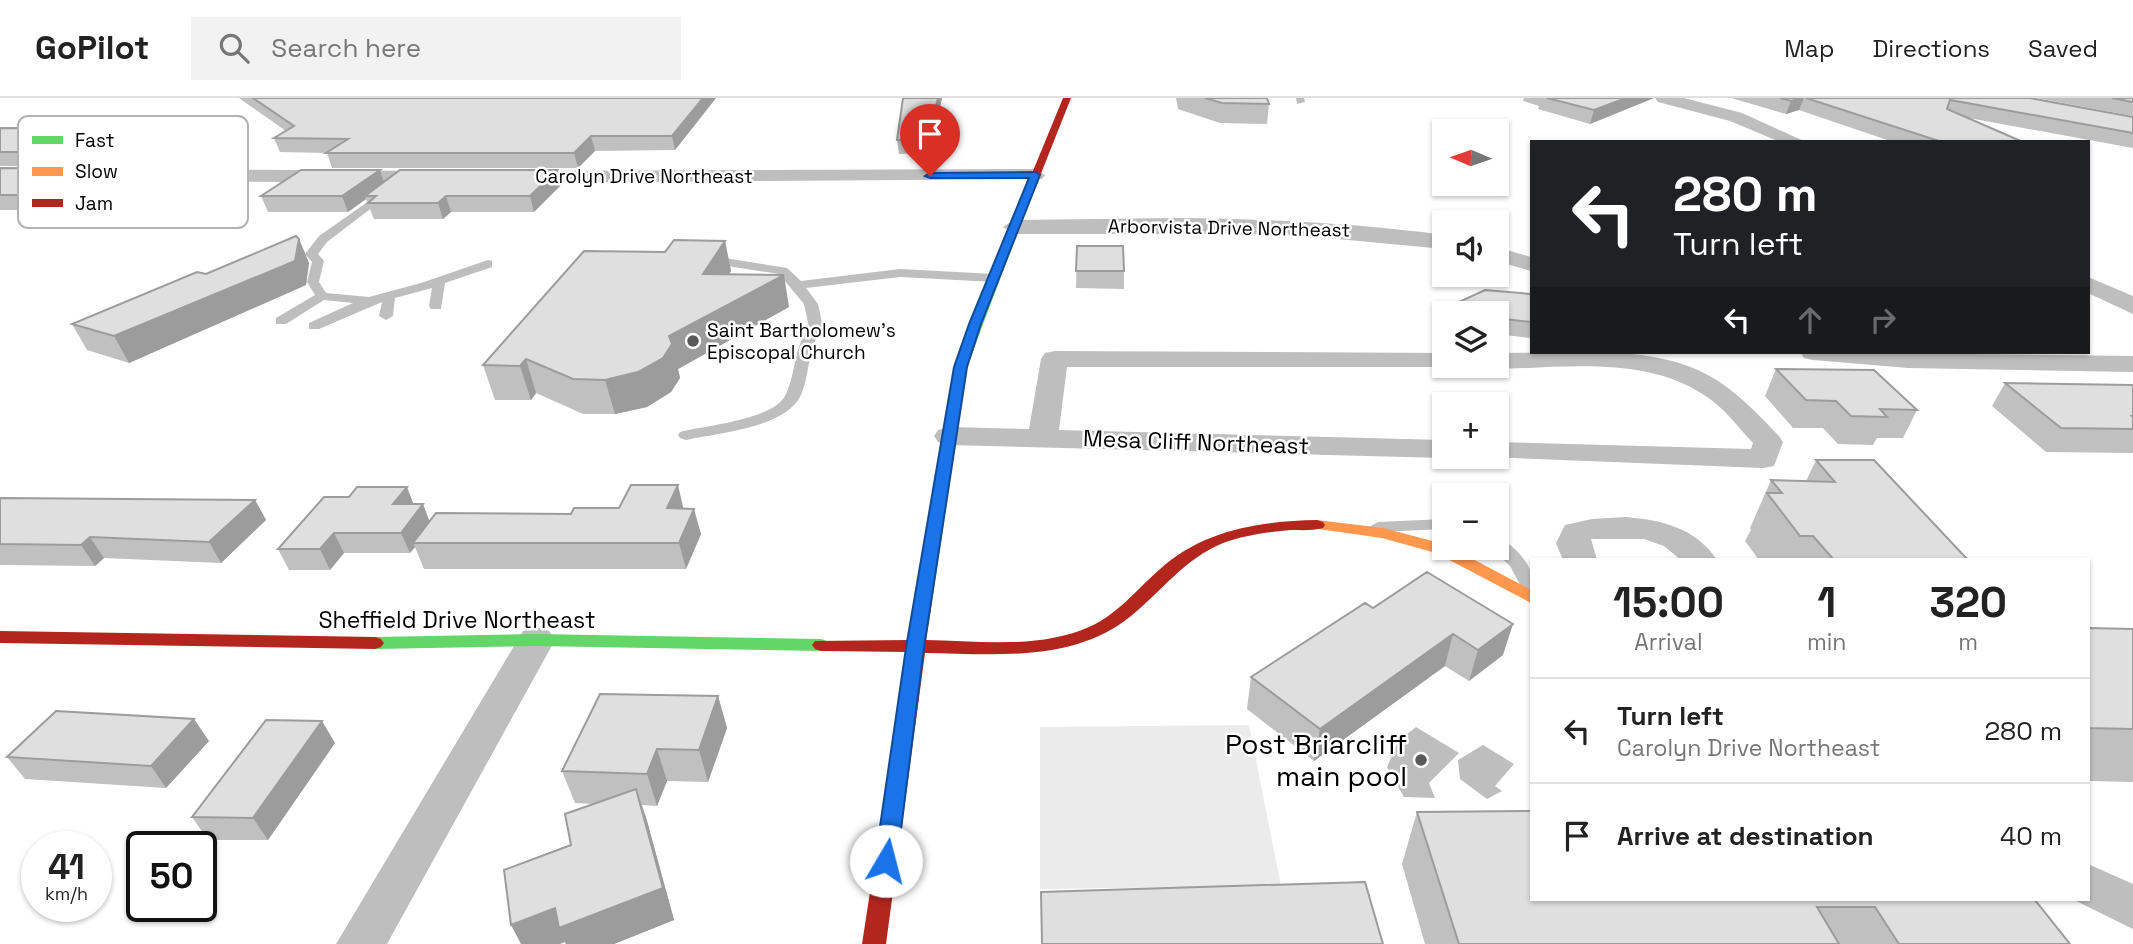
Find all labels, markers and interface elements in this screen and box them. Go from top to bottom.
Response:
search box [191,17,681,80]
text: GoPilot [35,27,149,69]
icon: search [215,29,253,67]
text: Search here [271,31,421,65]
text: Map [1784,33,1834,64]
text: Directions [1872,33,1990,64]
text: Saved [2028,33,2098,64]
pin [900,104,960,176]
icon: arrive [911,115,949,153]
legend [18,116,248,228]
north arrow [1432,119,1508,196]
map controls [1432,119,1509,560]
text: Fast [75,128,115,153]
text: Slow [75,159,118,184]
text: 280 m [1673,163,1818,225]
street label: Carolyn Drive Northeast [535,164,753,189]
icon: left [1558,168,1649,259]
text: Jam [75,191,113,216]
button: sound [1432,210,1509,287]
street label: Arborvista Drive Northeast [1108,213,1350,243]
text: Turn left [1673,224,1803,264]
button: layers [1432,301,1509,378]
icon: left [1718,301,1756,339]
icon: ahead [1791,301,1829,339]
icon: right [1864,301,1902,339]
place label: Saint Bartholomew's Episcopal Church [707,318,896,365]
marker: Saint Bartholomew's Episcopal Church [685,333,701,349]
button: + [1432,392,1509,469]
street label: Mesa Cliff Northeast [1082,423,1310,461]
button: − [1432,483,1509,560]
text: 15:00 [1613,576,1724,629]
text: 1 [1817,576,1836,629]
text: 320 [1929,576,2007,629]
street label: Sheffield Drive Northeast [318,605,596,635]
text: Arrival [1634,627,1703,657]
text: min [1807,627,1846,657]
text: m [1958,627,1978,657]
text: Turn left [1617,699,1724,733]
icon: left [1558,712,1596,750]
text: 280 m [1984,714,2062,748]
place label: Post Briarcliff main pool [1225,726,1407,794]
text: Carolyn Drive Northeast [1617,733,1880,763]
marker: Post Briarcliff main pool [1413,752,1429,768]
icon: arrive [1558,817,1596,855]
text: Arrive at destination [1617,819,1874,853]
text: 40 m [2000,819,2062,853]
position arrow [849,824,923,898]
speed limit sign: 50 [126,831,217,922]
text: 41 [48,845,85,889]
text: km/h [45,882,88,905]

